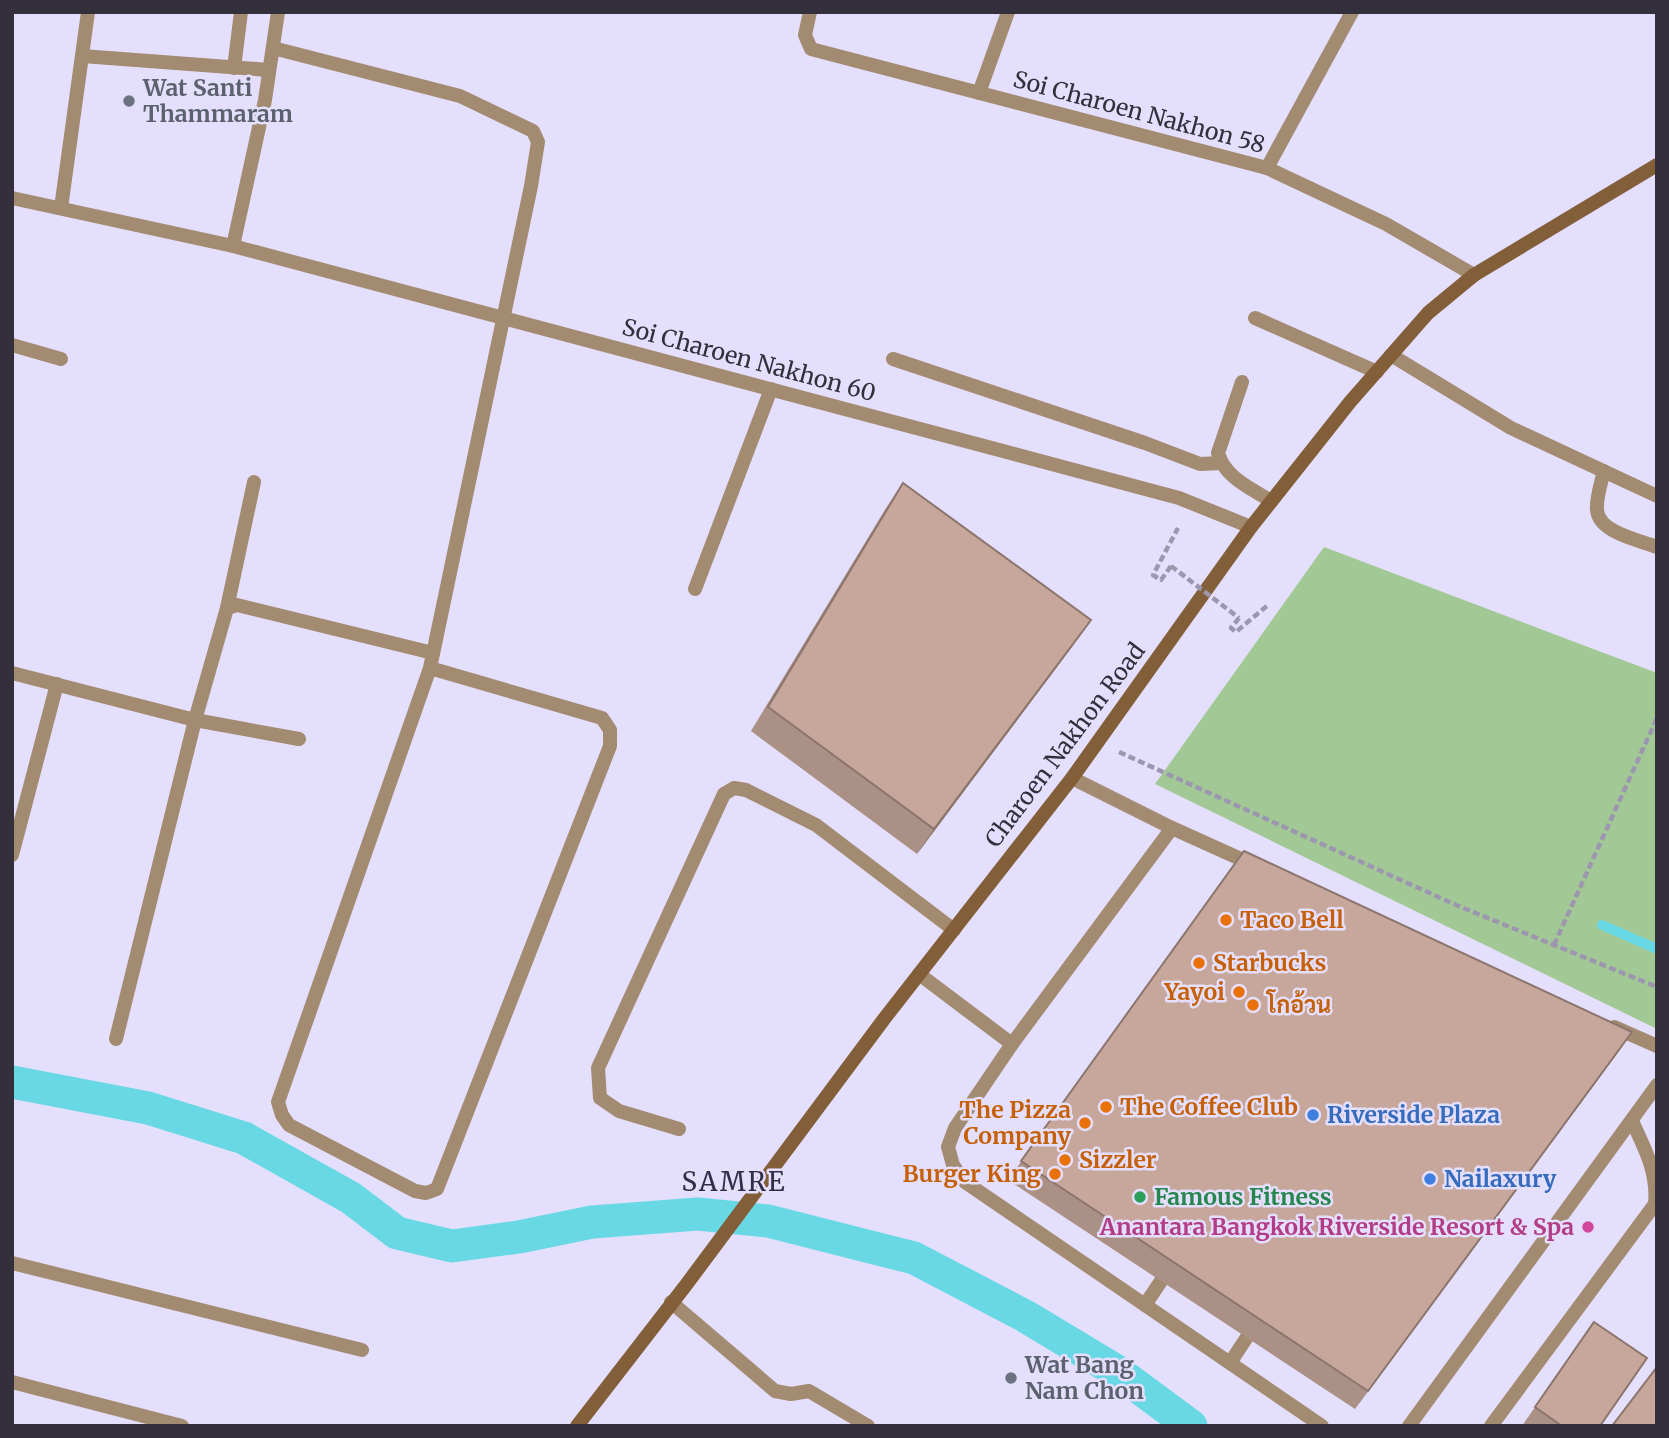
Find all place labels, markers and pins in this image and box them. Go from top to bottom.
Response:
place label: Wat Santi Thammaram [142,73,293,128]
marker: Wat Santi Thammaram [121,93,137,109]
place label: Taco Bell [1240,905,1344,934]
marker: Taco Bell [1218,912,1234,928]
place label: Starbucks [1213,948,1327,977]
marker: Starbucks [1191,955,1207,971]
place label: Yayoi [1163,977,1225,1006]
marker: Yayoi [1231,984,1247,1000]
place label: โกอ้วน [1265,989,1331,1019]
marker: โกอ้วน [1245,997,1261,1013]
place label: The Coffee Club [1120,1092,1298,1121]
place label: The Pizza Company [959,1095,1071,1150]
marker: The Coffee Club [1098,1099,1114,1115]
place label: Riverside Plaza [1327,1100,1500,1129]
marker: Riverside Plaza [1305,1107,1321,1123]
marker: The Pizza Company [1077,1115,1093,1131]
place label: Sizzler [1079,1145,1157,1174]
marker: Sizzler [1057,1152,1073,1168]
place label: Burger King [903,1159,1042,1188]
place label: Nailaxury [1444,1164,1557,1193]
marker: Burger King [1047,1166,1063,1182]
marker: Nailaxury [1422,1171,1438,1187]
place label: Famous Fitness [1154,1182,1332,1211]
marker: Famous Fitness [1132,1189,1148,1205]
place label: Anantara Bangkok Riverside Resort & Spa [1099,1212,1574,1241]
marker: Anantara Bangkok Riverside Resort & Spa [1580,1219,1596,1235]
place label: Wat Bang Nam Chon [1024,1350,1144,1405]
marker: Wat Bang Nam Chon [1003,1370,1019,1386]

